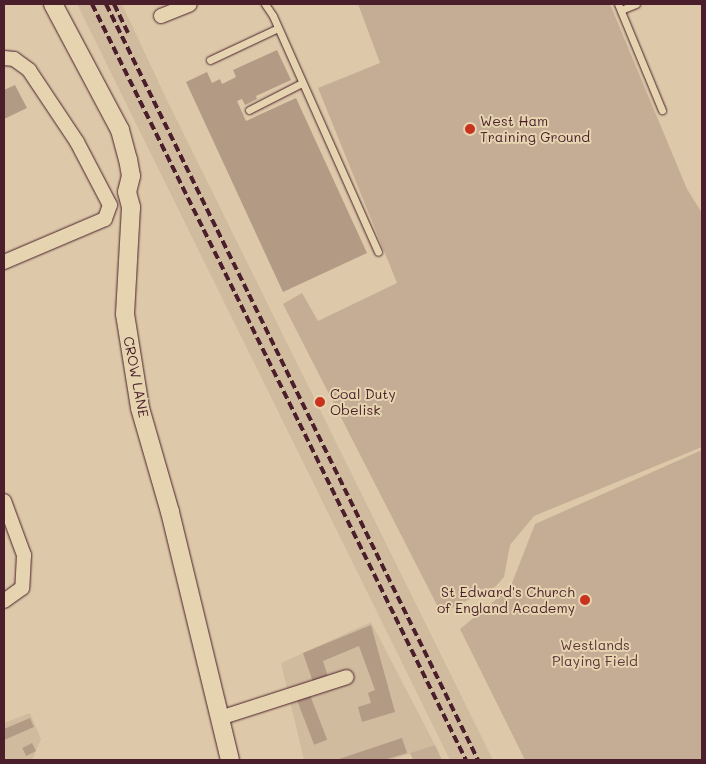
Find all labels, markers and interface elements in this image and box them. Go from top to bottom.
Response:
place label: West Ham Training Ground [480,113,590,146]
marker: West Ham Training Ground [464,123,476,135]
street label: CROW LANE [120,335,152,419]
place label: Coal Duty Obelisk [330,386,396,418]
marker: Coal Duty Obelisk [314,396,326,408]
place label: St Edward's Church of England Academy [437,584,575,616]
marker: St Edward's Church of England Academy [579,594,591,606]
park label: Westlands Playing Field [552,637,638,670]

